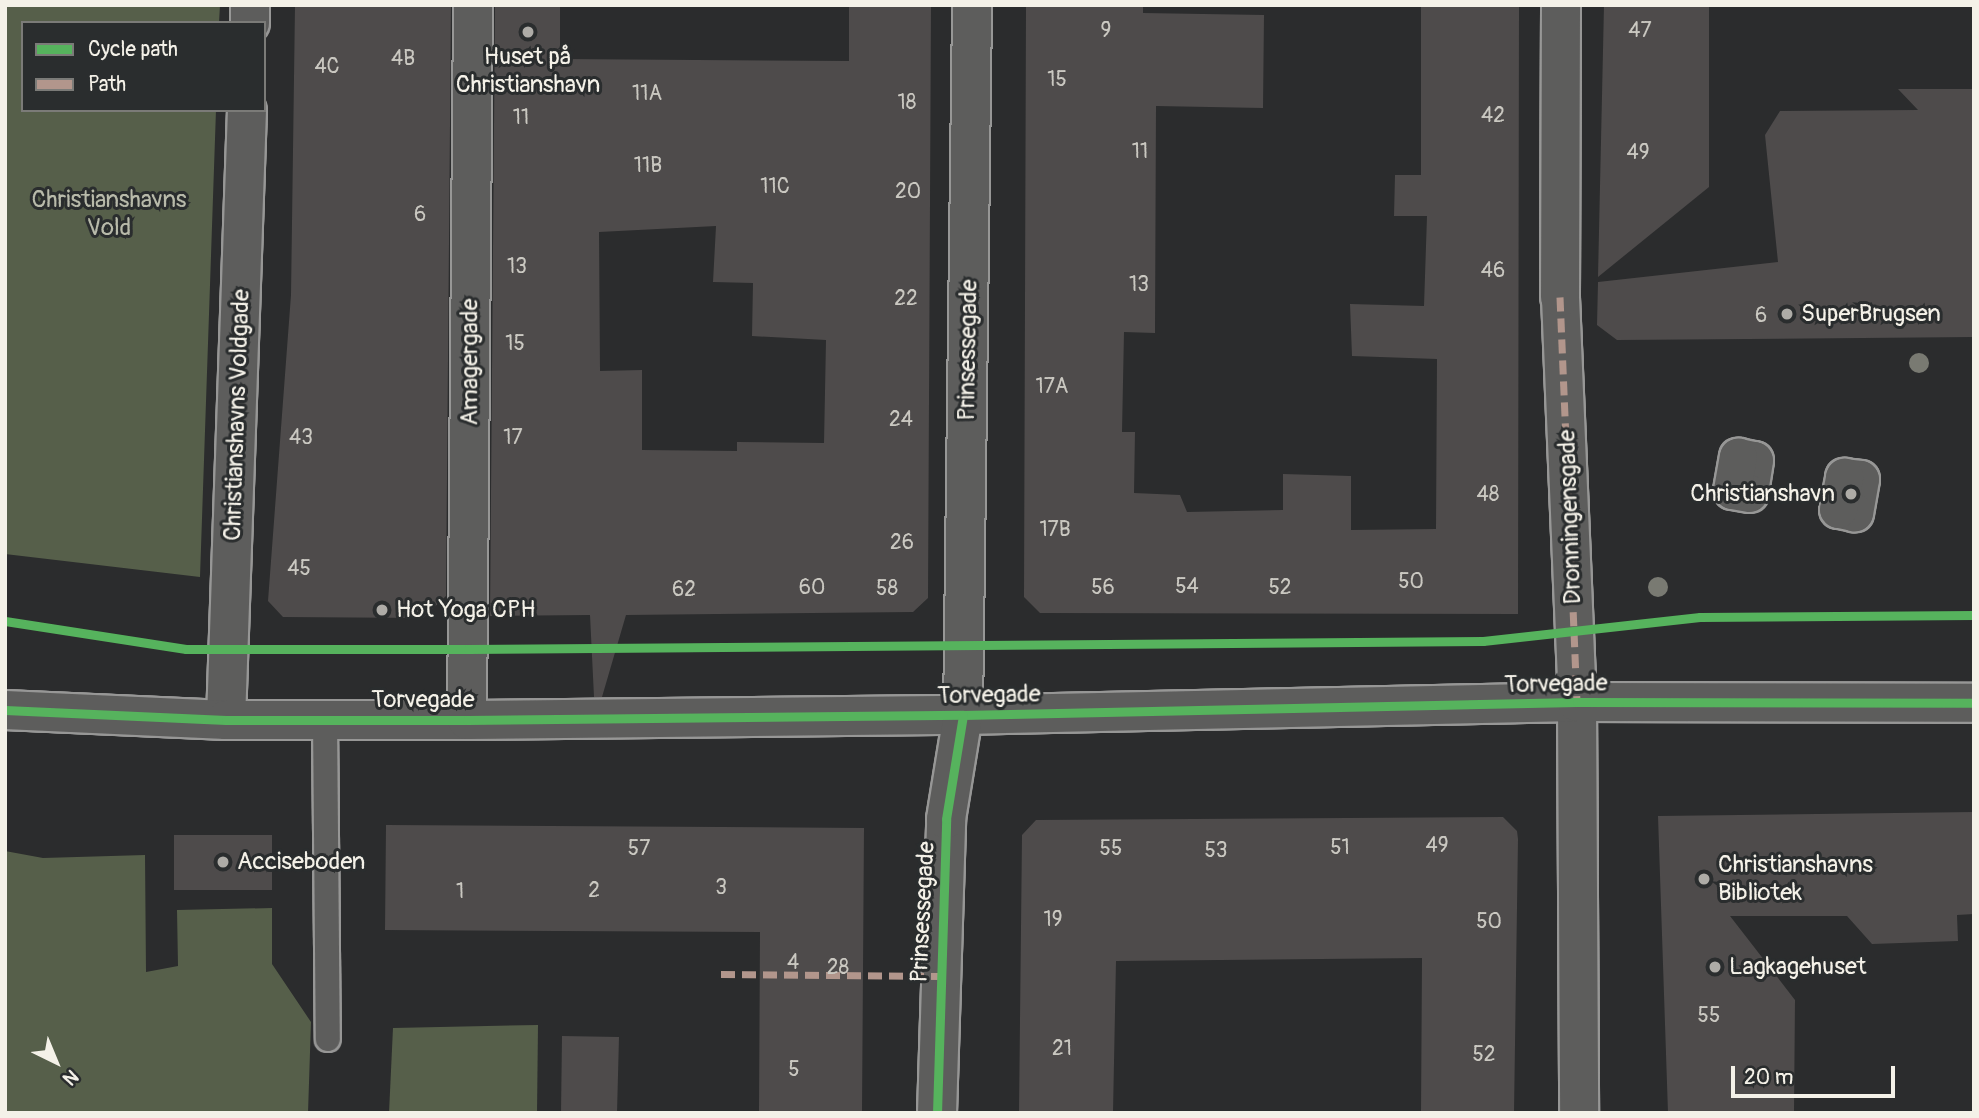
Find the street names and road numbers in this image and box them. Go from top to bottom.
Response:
street label: Prinsessegade [952,279,984,421]
street label: Christianshavns Voldgade [218,289,256,541]
street label: Amagergade [456,298,484,426]
street label: Dronningensgade [1553,429,1587,605]
street label: Torvegade [1504,669,1608,699]
street label: Torvegade [937,680,1041,710]
street label: Torvegade [371,686,475,714]
street label: Prinsessegade [905,841,941,983]

